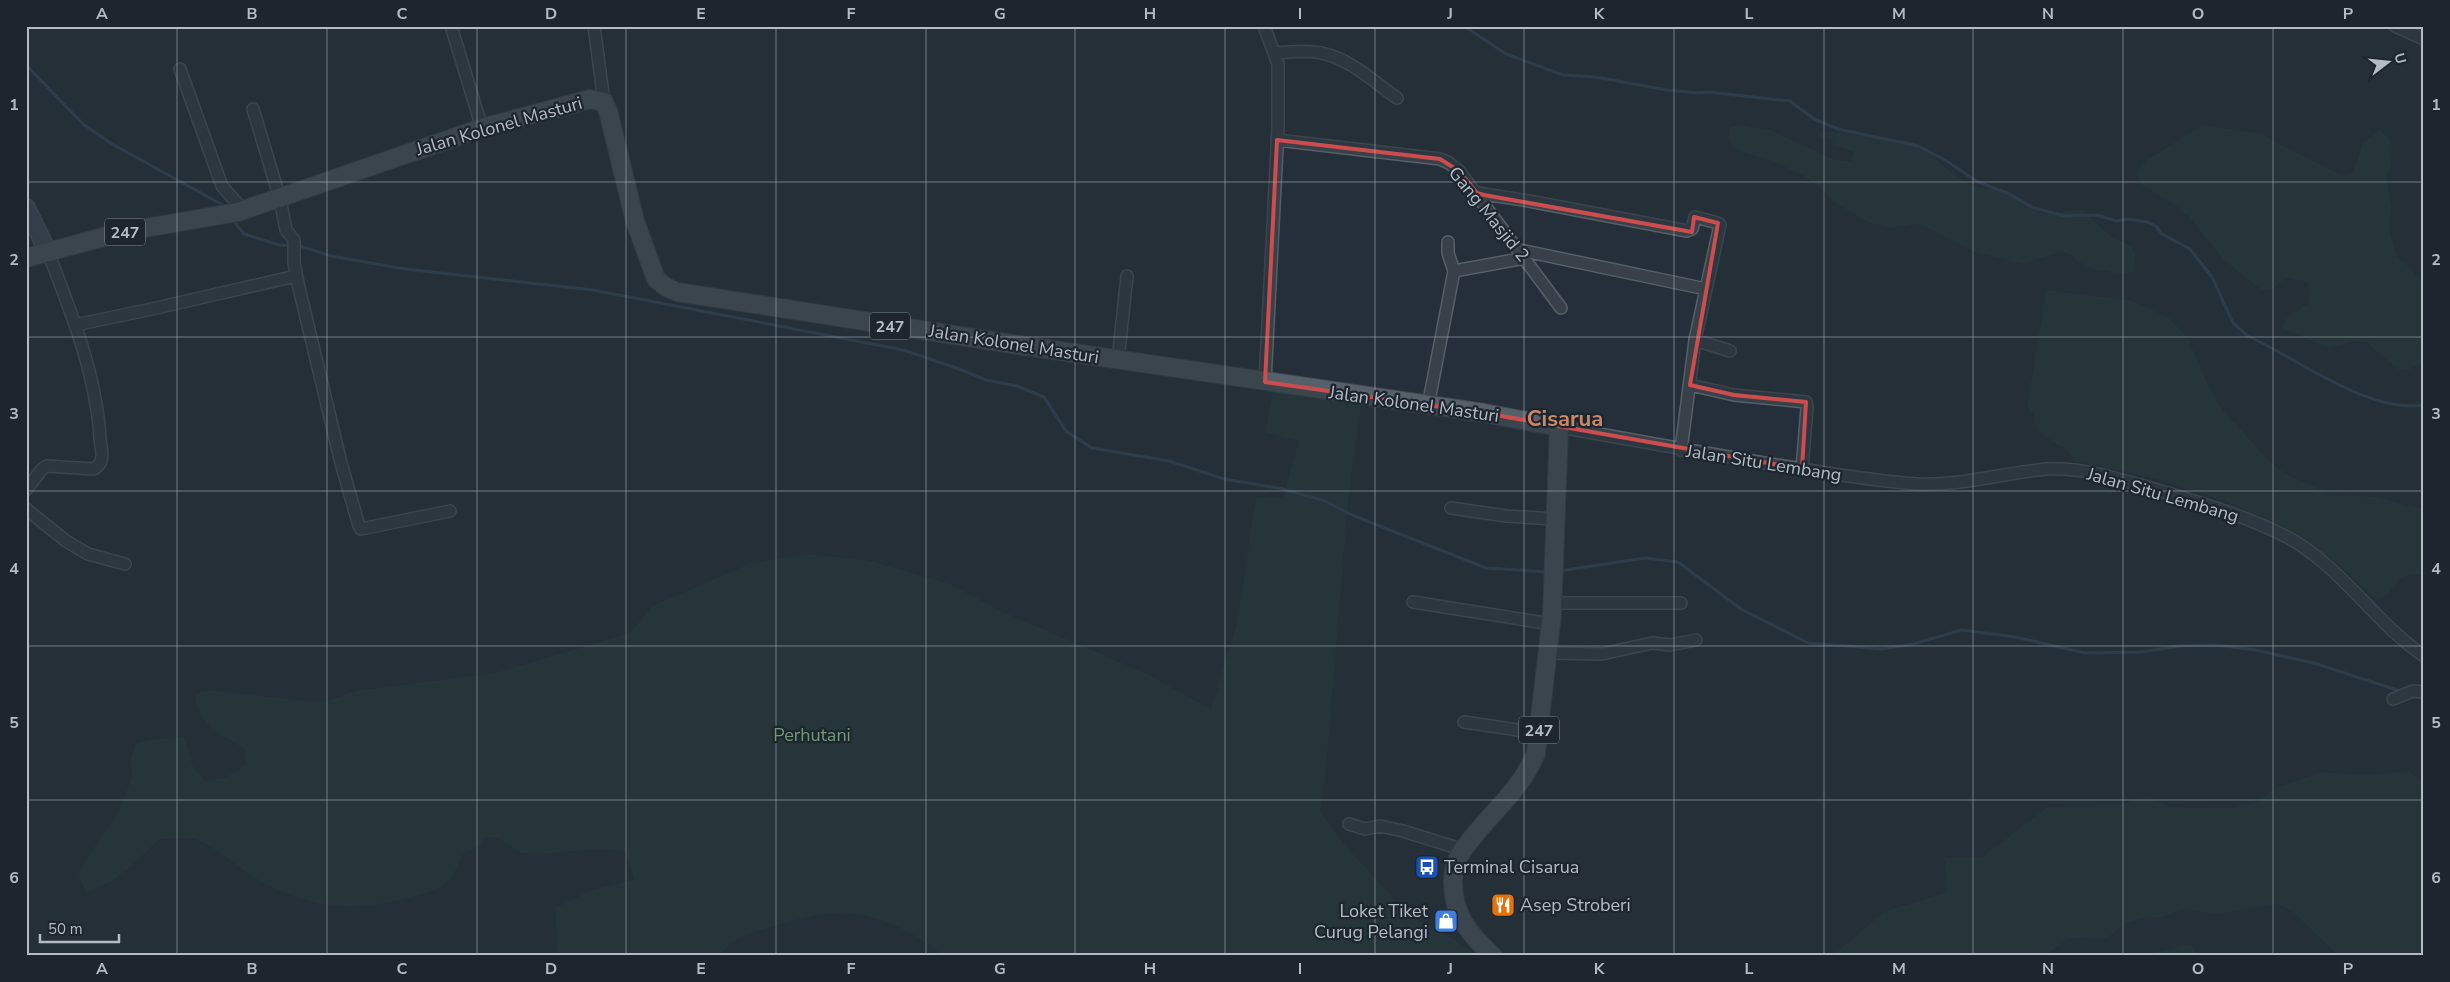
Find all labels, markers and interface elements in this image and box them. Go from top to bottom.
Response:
text: A [96,3,108,25]
text: B [246,3,258,25]
text: C [397,3,408,25]
text: D [545,3,557,25]
text: E [696,3,706,25]
text: F [847,3,856,25]
text: G [994,3,1006,25]
text: H [1144,3,1156,25]
text: I [1298,3,1302,25]
text: J [1446,3,1453,25]
text: K [1594,3,1606,25]
text: L [1745,3,1754,25]
text: M [1892,3,1906,25]
text: N [2042,3,2054,25]
text: O [2192,3,2204,25]
text: P [2343,3,2353,25]
north arrow [2362,38,2412,88]
text: U [2389,51,2411,66]
street label: Jalan Kolonel Masturi [412,91,585,161]
text: 1 [9,94,19,116]
text: 1 [2431,94,2441,116]
street label: Gang Masjid 2 [1443,161,1535,267]
road number: 247 [105,218,145,246]
text: 2 [9,249,19,271]
text: 2 [2431,249,2441,271]
road number: 247 [870,312,910,340]
street label: Jalan Kolonel Masturi [926,319,1101,369]
street label: Jalan Kolonel Masturi [1326,380,1501,428]
text: 3 [9,403,19,425]
text: 3 [2431,403,2441,425]
district label: Cisarua [1527,404,1603,434]
street label: Jalan Situ Lembang [1684,439,1843,487]
street label: Jalan Situ Lembang [2083,462,2242,528]
text: 4 [9,558,19,580]
text: 4 [2431,558,2441,580]
text: 5 [9,712,19,734]
text: 5 [2431,712,2441,734]
road number: 247 [1519,716,1559,744]
park label: Perhutani [773,723,851,747]
bus stop icon: Terminal Cisarua [1414,854,1440,880]
place label: Terminal Cisarua [1444,855,1579,879]
text: 6 [9,867,19,889]
text: 6 [2431,867,2441,889]
restaurant icon: Asep Stroberi [1490,892,1516,918]
place label: Asep Stroberi [1520,893,1631,917]
place label: Loket Tiket Curug Pelangi [1314,899,1429,944]
shop icon: Loket Tiket Curug Pelangi [1433,908,1459,934]
scale bar [40,912,119,944]
text: 50 m [48,919,83,939]
text: A [96,958,108,980]
text: B [246,958,258,980]
text: C [397,958,408,980]
text: D [545,958,557,980]
text: E [696,958,706,980]
text: F [847,958,856,980]
text: G [994,958,1006,980]
text: H [1144,958,1156,980]
text: I [1298,958,1302,980]
text: J [1446,958,1453,980]
text: K [1594,958,1606,980]
text: L [1745,958,1754,980]
text: M [1892,958,1906,980]
text: N [2042,958,2054,980]
text: O [2192,958,2204,980]
text: P [2343,958,2353,980]

